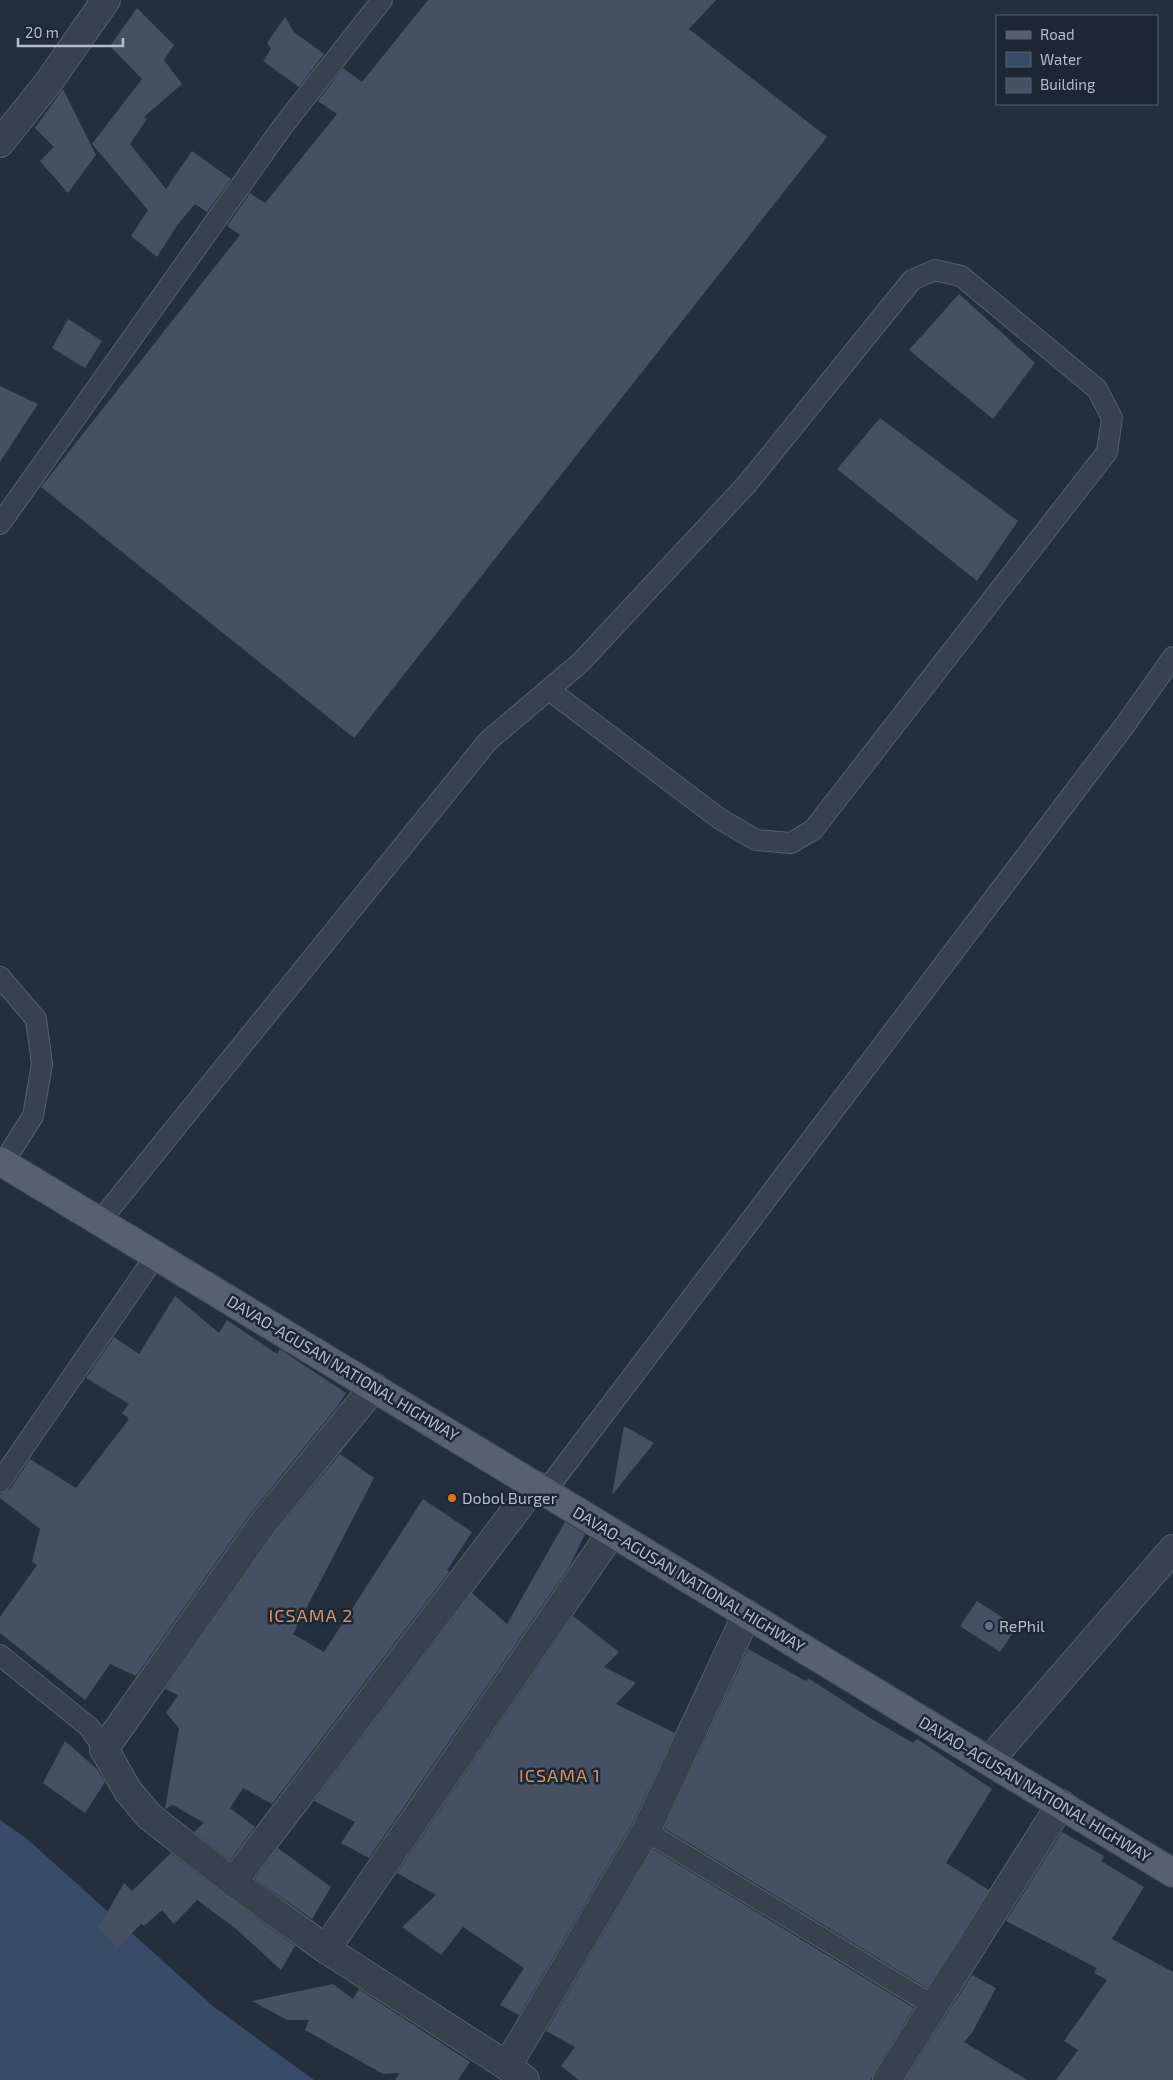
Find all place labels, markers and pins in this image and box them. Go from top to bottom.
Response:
place label: Dobol Burger [462,1488,558,1507]
marker: Dobol Burger [446,1492,458,1504]
place label: RePhil [999,1616,1045,1635]
marker: RePhil [983,1620,995,1632]

